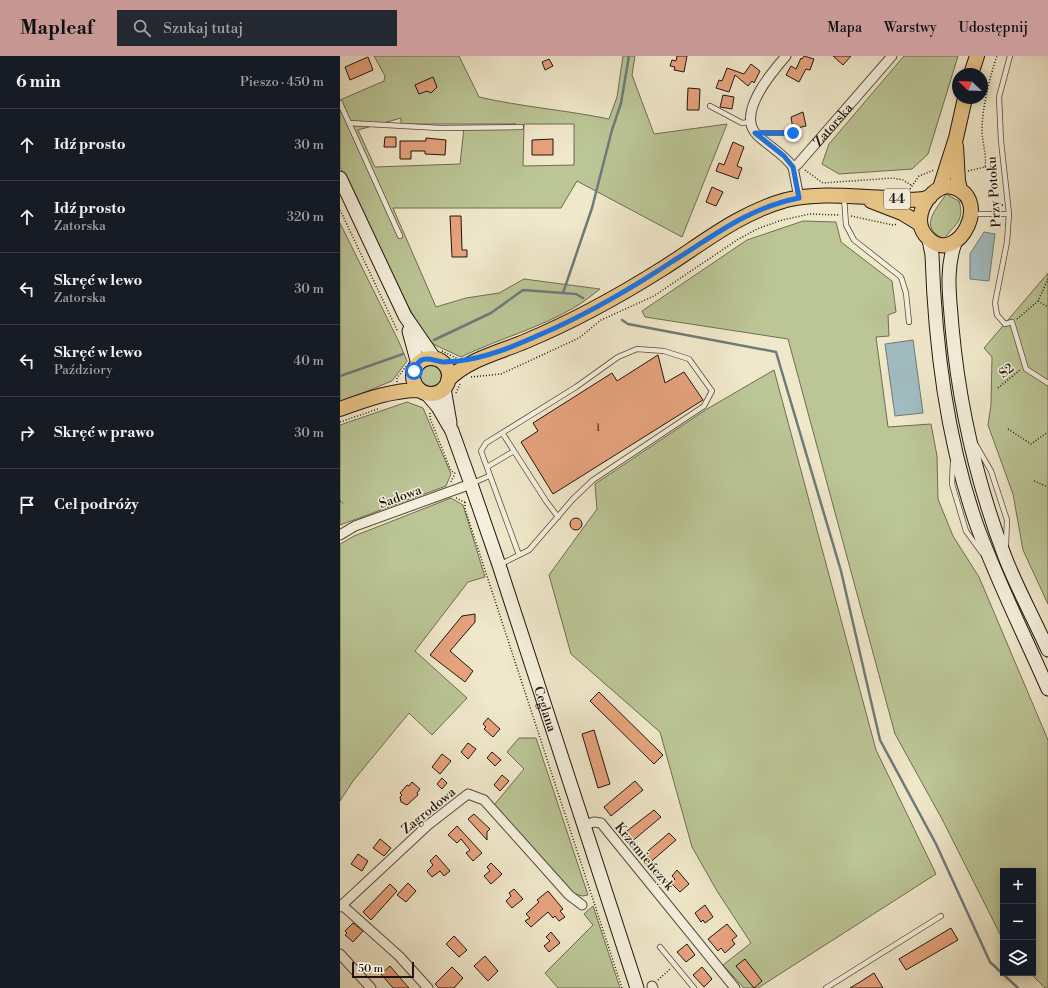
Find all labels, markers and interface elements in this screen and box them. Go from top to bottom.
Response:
search box [117,10,397,46]
text: Mapleaf [20,16,93,40]
icon: search [131,17,153,39]
text: Szukaj tutaj [163,19,243,38]
text: Mapa [827,19,862,37]
text: Warstwy [884,19,937,37]
text: Udostępnij [959,19,1028,37]
north arrow [952,68,988,104]
text: 6 min [16,71,61,93]
text: Pieszo · 450 m [240,74,324,90]
street label: Zatorska [810,100,857,150]
route end [784,124,802,142]
icon: ahead [16,134,38,156]
text: Idź prosto [54,135,126,154]
text: 30 m [294,137,324,153]
street label: Przy Potoku [983,155,1004,228]
road number: 44 [884,189,910,209]
text: Idź prosto [54,199,126,218]
icon: ahead [16,206,38,228]
text: 320 m [287,209,324,225]
text: Zatorska [54,218,106,234]
text: Skręć w lewo [54,271,142,290]
icon: left [16,278,38,300]
text: 30 m [294,281,324,297]
text: Zatorska [54,290,106,306]
text: Skręć w lewo [54,343,142,362]
icon: left [16,350,38,372]
text: 40 m [294,353,324,369]
street label: S2 [996,360,1017,382]
text: Paździory [54,362,113,378]
route start [405,362,423,380]
house number: 1 [596,421,601,435]
icon: right [16,422,38,444]
text: Skręć w prawo [54,423,154,442]
text: 30 m [294,425,324,441]
street label: Sadowa [377,482,424,512]
icon: arrive [16,494,38,516]
text: Cel podróży [54,495,139,514]
street label: Ceglana [530,684,560,734]
street label: Zagrodowa [398,784,459,837]
street label: Krzemieńczyk [611,819,678,895]
map controls [1000,868,1036,976]
button: + [1000,868,1036,904]
button: − [1000,904,1036,940]
button: layers [1000,940,1036,976]
scale bar [352,960,414,979]
text: 50 m [358,962,383,976]

